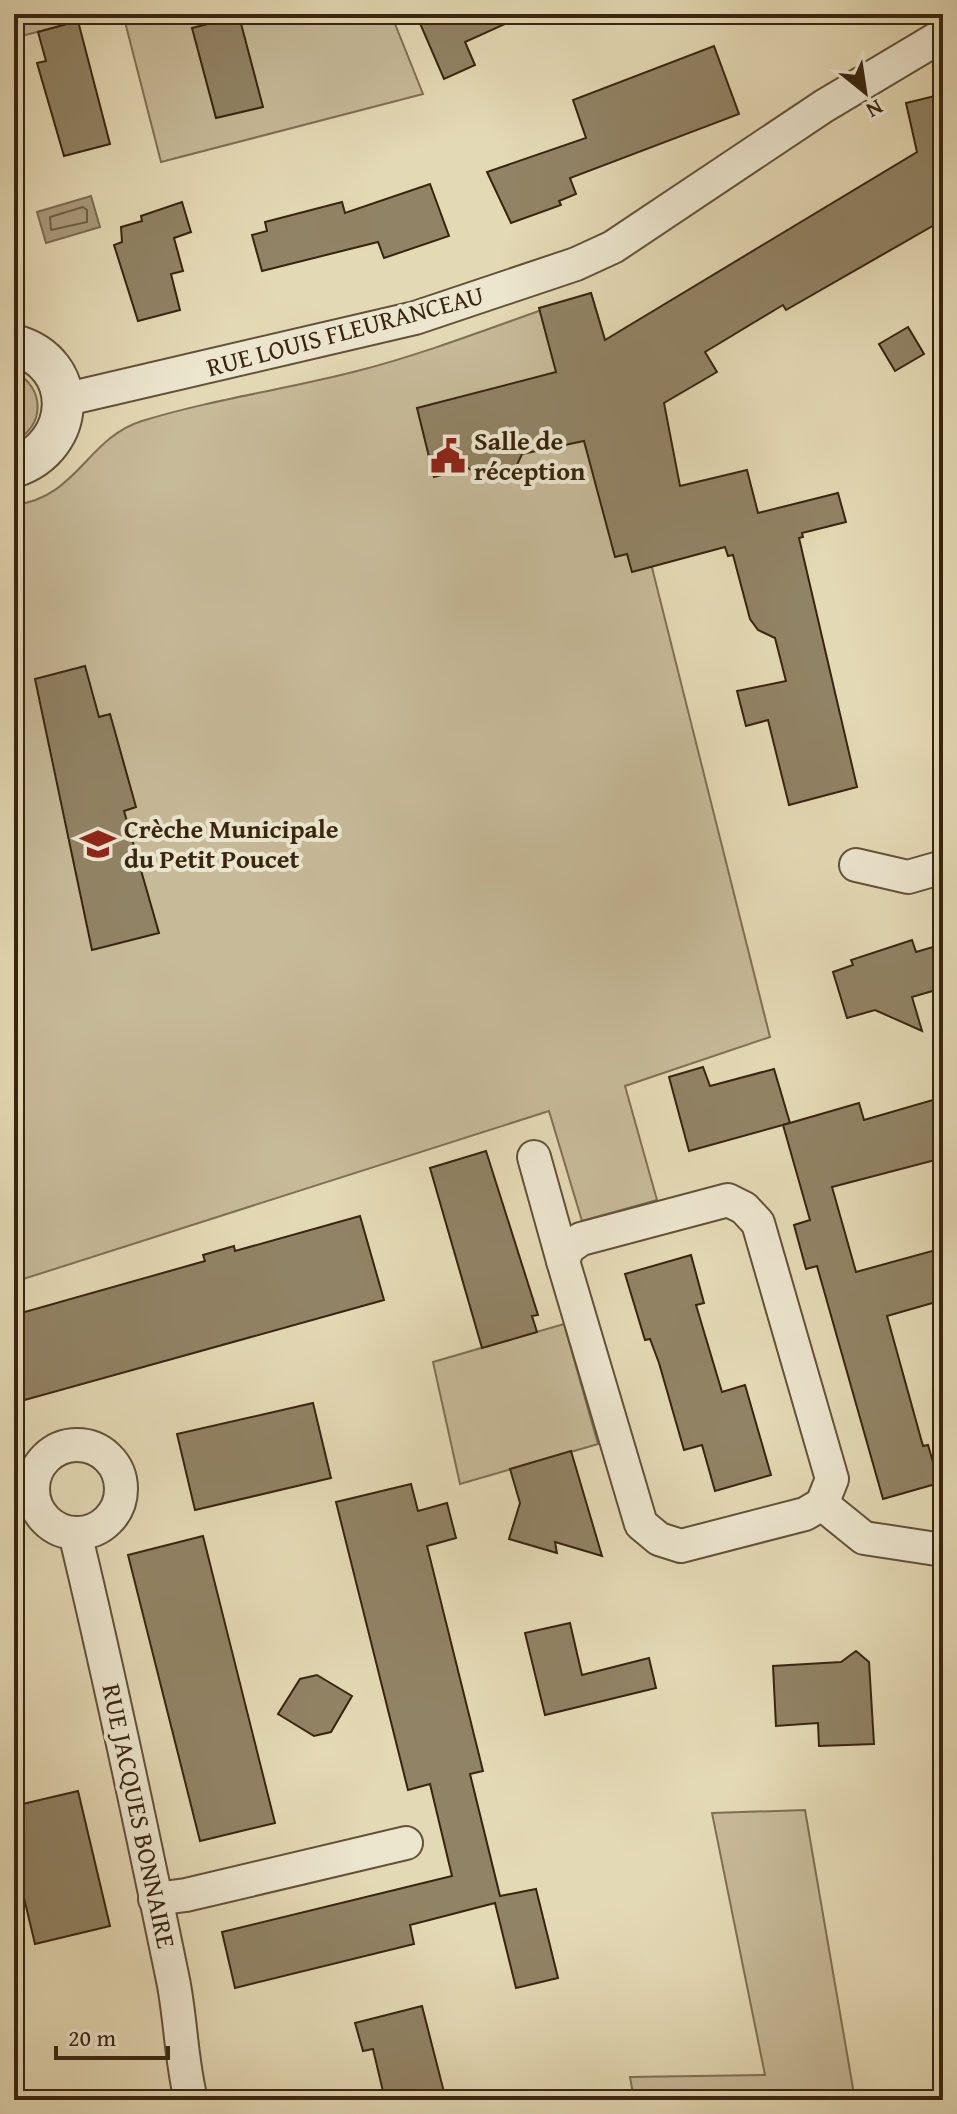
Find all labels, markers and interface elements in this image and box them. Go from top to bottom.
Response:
north arrow [825,52,905,132]
text: N [860,92,889,127]
street label: RUE LOUIS FLEURANCEAU [202,275,488,386]
place label: Salle de réception [474,421,586,490]
public building icon: Salle de réception [429,437,467,475]
place label: Crèche Municipale du Petit Poucet [124,809,339,878]
school or university icon: Crèche Municipale du Petit Poucet [79,825,117,863]
street label: RUE JACQUES BONNAIRE [92,1680,187,1952]
scale bar [56,2010,168,2060]
text: 20 m [68,2020,116,2055]

